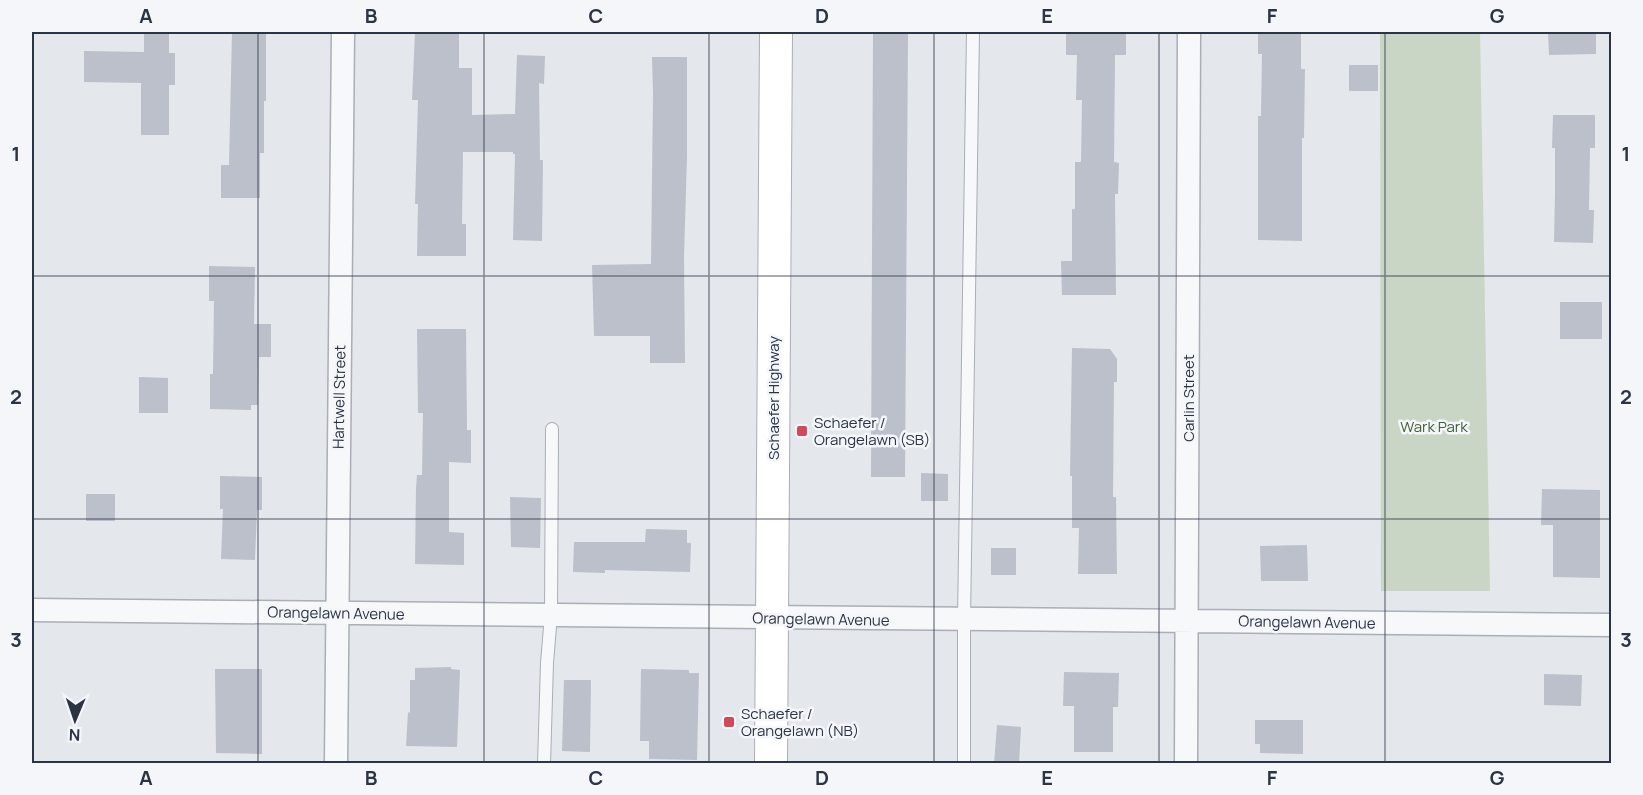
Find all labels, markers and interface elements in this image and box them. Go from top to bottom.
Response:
text: A [139,2,153,29]
text: B [365,2,378,29]
text: C [589,2,603,29]
text: D [815,2,829,29]
text: E [1041,2,1053,29]
text: F [1267,2,1278,29]
text: G [1490,2,1505,29]
text: 1 [12,140,20,167]
text: 1 [1622,140,1630,167]
street label: Schaefer Highway [763,336,784,460]
street label: Hartwell Street [328,345,350,449]
street label: Carlin Street [1178,354,1199,442]
text: 2 [10,383,22,410]
text: 2 [1620,383,1632,410]
place label: Schaefer / Orangelawn (SB) [814,412,930,450]
park label: Wark Park [1400,416,1468,437]
marker: Schaefer / Orangelawn (SB) [795,424,809,438]
street label: Orangelawn Avenue [267,601,405,625]
street label: Orangelawn Avenue [752,607,890,631]
street label: Orangelawn Avenue [1238,610,1376,634]
text: 3 [10,626,22,653]
text: 3 [1620,626,1632,653]
north arrow [45,690,105,750]
place label: Schaefer / Orangelawn (NB) [741,703,859,741]
marker: Schaefer / Orangelawn (NB) [722,715,736,729]
text: N [68,724,81,746]
text: A [139,764,153,791]
text: B [365,764,378,791]
text: C [589,764,603,791]
text: D [815,764,829,791]
text: E [1041,764,1053,791]
text: F [1267,764,1278,791]
text: G [1490,764,1505,791]

